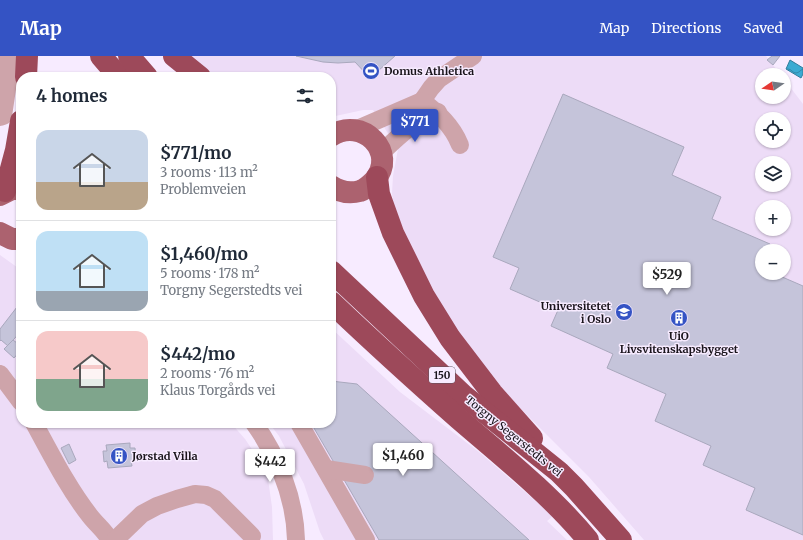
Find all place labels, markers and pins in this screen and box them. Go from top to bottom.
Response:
sports icon: Domus Athletica [361,61,381,81]
place label: Domus Athletica [384,64,474,78]
pin: $771 [391,109,439,143]
pin: $529 [643,262,691,296]
place label: Universitetet i Oslo [541,299,612,326]
school or university icon: Universitetet i Oslo [614,302,634,322]
building icon: UiO Livsvitenskapsbygget [669,308,689,328]
place label: UiO Livsvitenskapsbygget [620,329,739,356]
pin: $1,460 [370,443,436,477]
building icon: Jørstad Villa [109,446,129,466]
place label: Jørstad Villa [131,449,198,463]
pin: $442 [246,449,294,483]

